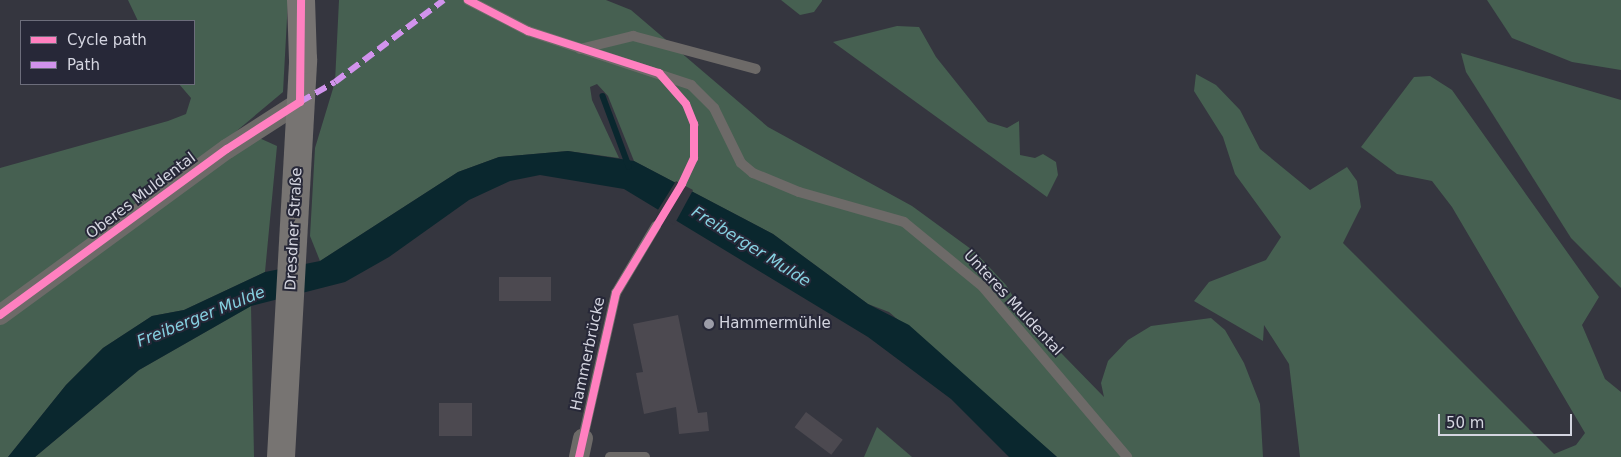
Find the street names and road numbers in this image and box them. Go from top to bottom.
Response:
street label: Oberes Muldental [83,149,199,243]
street label: Dresdner Straße [282,167,306,291]
street label: Unteres Muldental [960,247,1066,359]
street label: Hammerbrücke [567,295,609,413]

